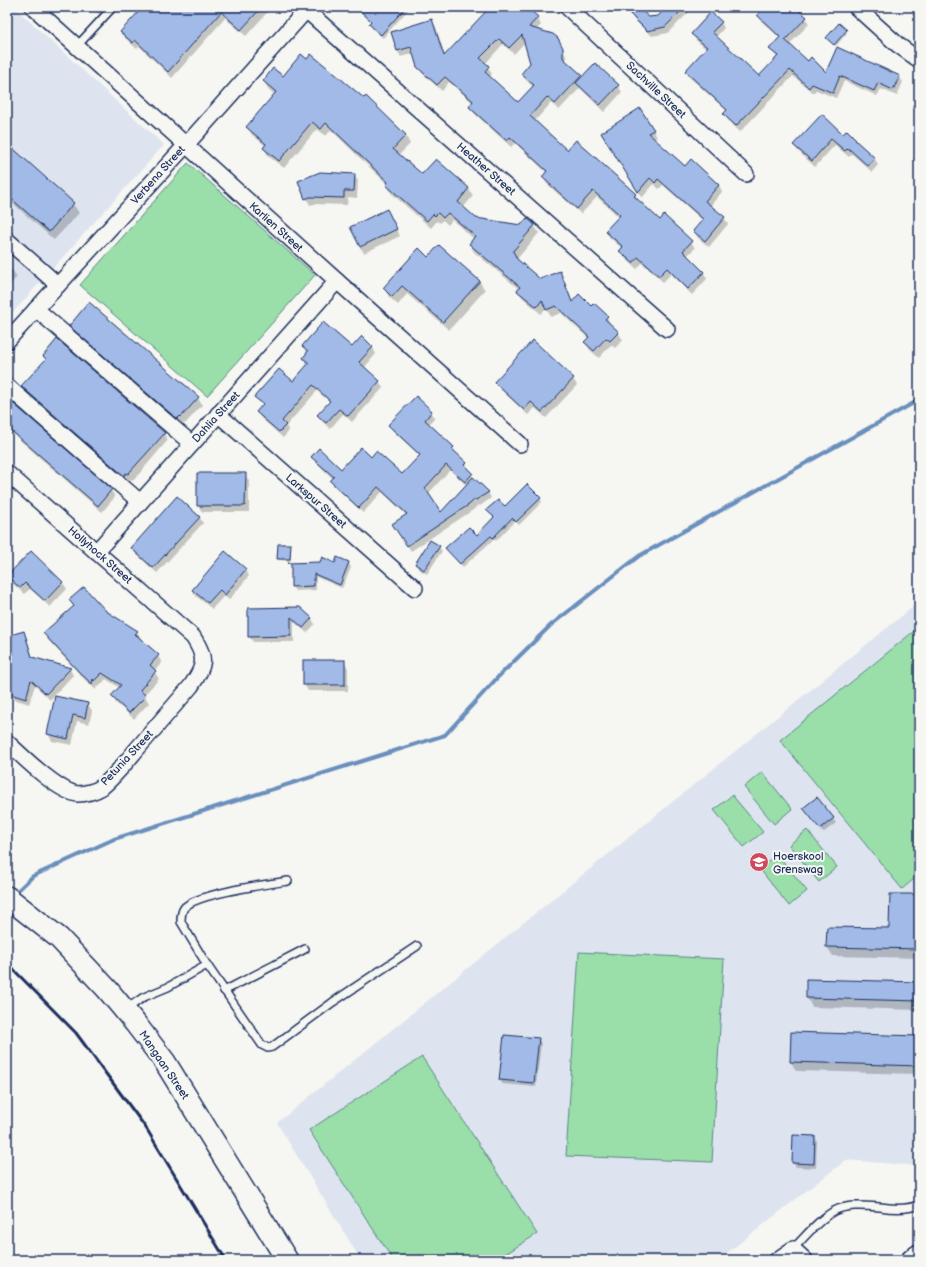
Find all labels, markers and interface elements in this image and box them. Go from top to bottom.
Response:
street label: Sachville Street [623,59,689,121]
street label: Heather Street [454,140,519,198]
street label: Verbena Street [128,142,188,207]
street label: Karlien Street [246,199,306,255]
street label: Dahlia Street [190,388,243,445]
street label: Larkspur Street [283,471,350,531]
street label: Hollyhock Street [65,524,135,587]
street label: Petunia Street [98,727,156,788]
place label: Hoerskool Grenswag [773,850,823,876]
school or university icon: Hoerskool Grenswag [748,851,770,873]
street label: Mangaan Street [136,1028,192,1102]

